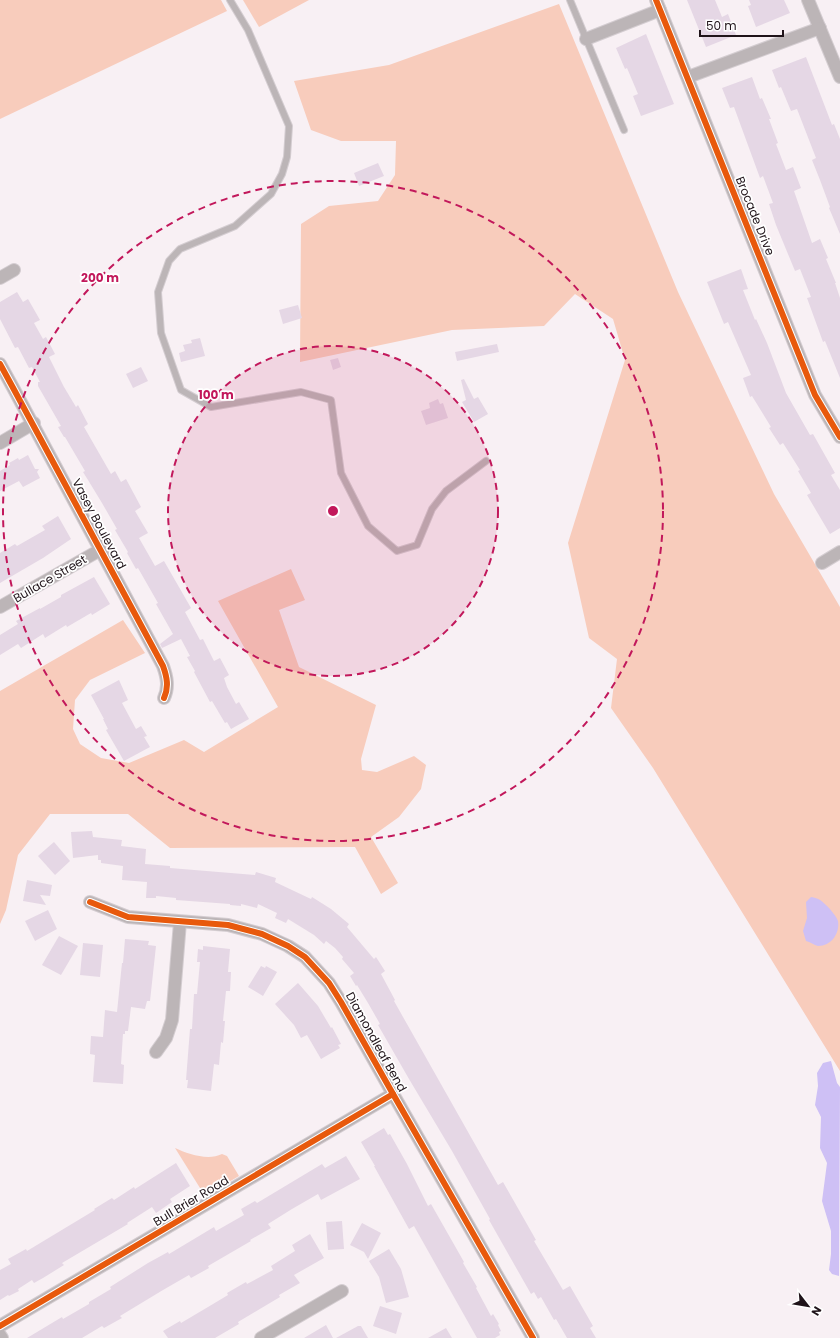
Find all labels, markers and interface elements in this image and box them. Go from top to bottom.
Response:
scale bar [700,12,783,38]
text: 50 m [706,17,737,34]
street label: Brocade Drive [732,174,779,258]
text: 200 m [81,269,119,286]
text: 100 m [198,386,234,403]
street label: Vasey Boulevard [68,475,131,572]
centre of rings [326,504,340,518]
street label: Bullace Street [10,551,90,606]
street label: Diamondleaf Bend [342,989,411,1095]
street label: Bull Brier Road [150,1171,232,1230]
north arrow [788,1286,828,1326]
text: N [808,1303,826,1319]

